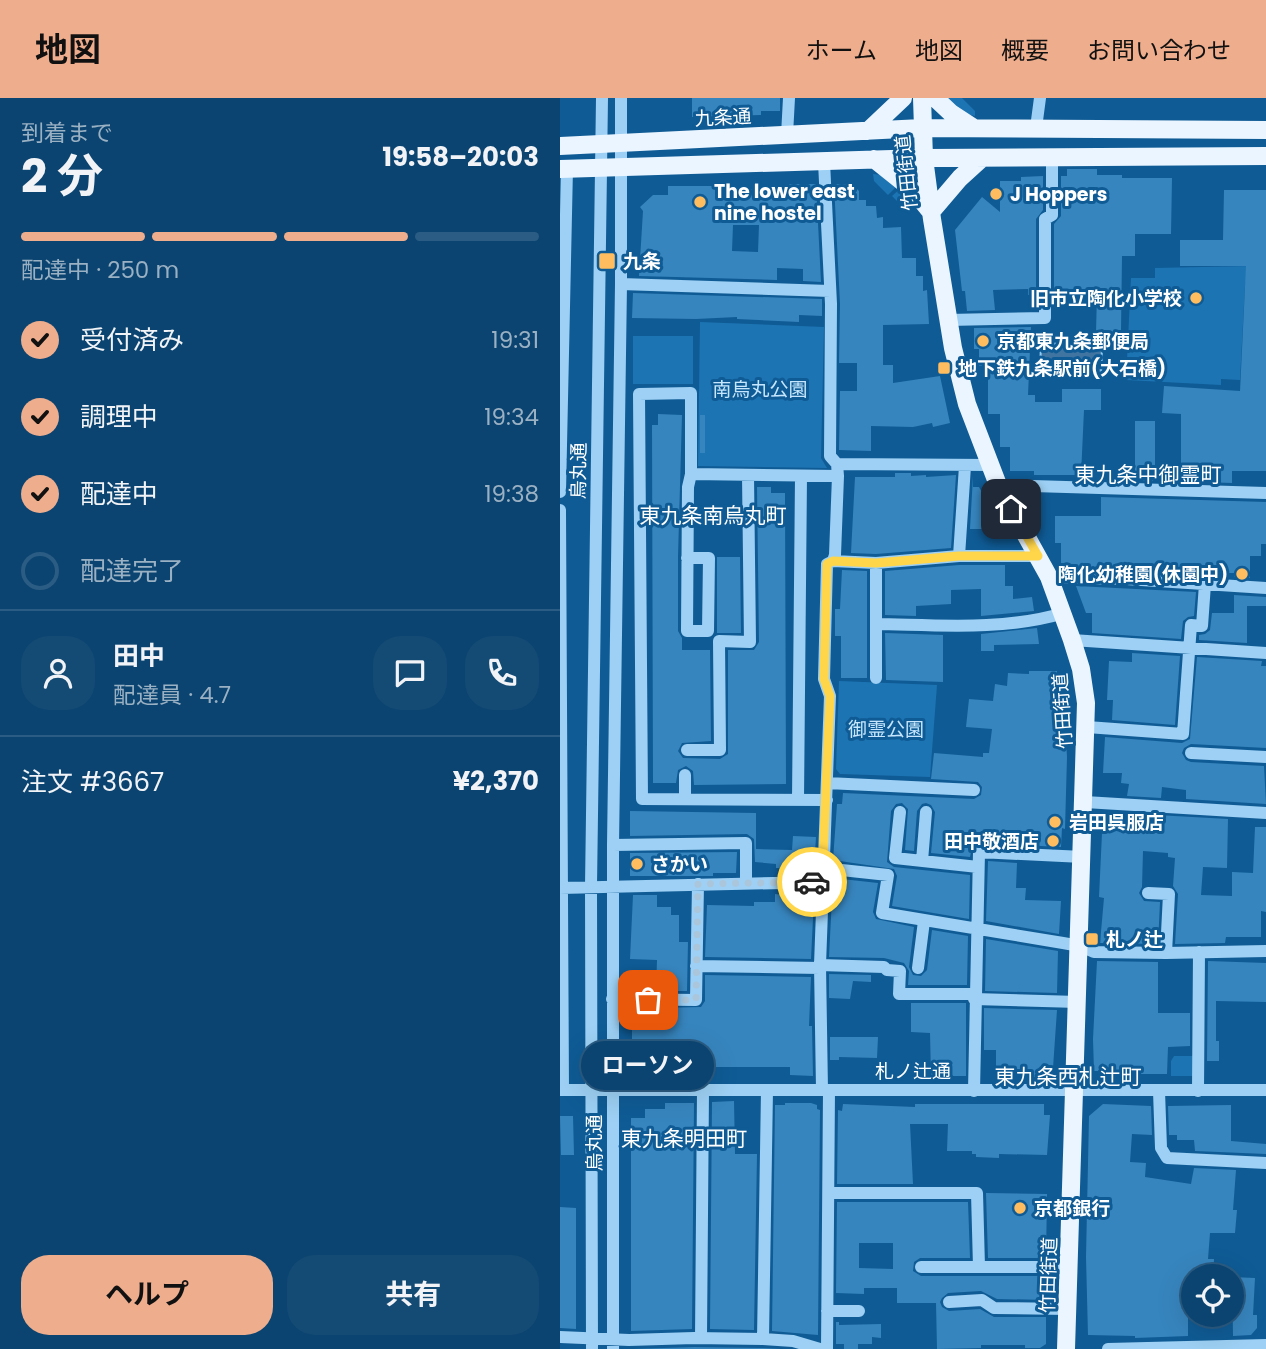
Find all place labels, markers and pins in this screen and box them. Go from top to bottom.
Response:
place label: The lower east nine hostel [714,178,855,227]
place label: J Hoppers [1010,181,1107,208]
marker: J Hoppers [988,186,1004,202]
marker: The lower east nine hostel [692,194,708,210]
place label: 九条 [623,248,661,275]
marker: 九条 [597,251,617,271]
place label: 旧市立陶化小学校 [1030,285,1182,312]
marker: 旧市立陶化小学校 [1188,290,1204,306]
place label: 京都東九条郵便局 [997,328,1149,355]
marker: 京都東九条郵便局 [975,333,991,349]
place label: 地下鉄九条駅前(大石橋) [958,355,1166,382]
marker: 地下鉄九条駅前(大石橋) [936,360,952,376]
pin [981,479,1041,539]
place label: 陶化幼稚園(休園中) [1058,561,1228,588]
marker: 陶化幼稚園(休園中) [1234,566,1250,582]
place label: 岩田呉服店 [1069,809,1164,836]
marker: 岩田呉服店 [1047,814,1063,830]
place label: 田中敬酒店 [944,828,1039,855]
marker: 田中敬酒店 [1045,833,1061,849]
place label: さかい [651,851,708,878]
marker: さかい [629,856,645,872]
place label: 札ノ辻 [1106,926,1163,953]
marker: 札ノ辻 [1084,931,1100,947]
pin [618,970,678,1030]
callout: ローソン [582,1042,714,1091]
place label: 京都銀行 [1034,1195,1110,1222]
marker: 京都銀行 [1012,1200,1028,1216]

